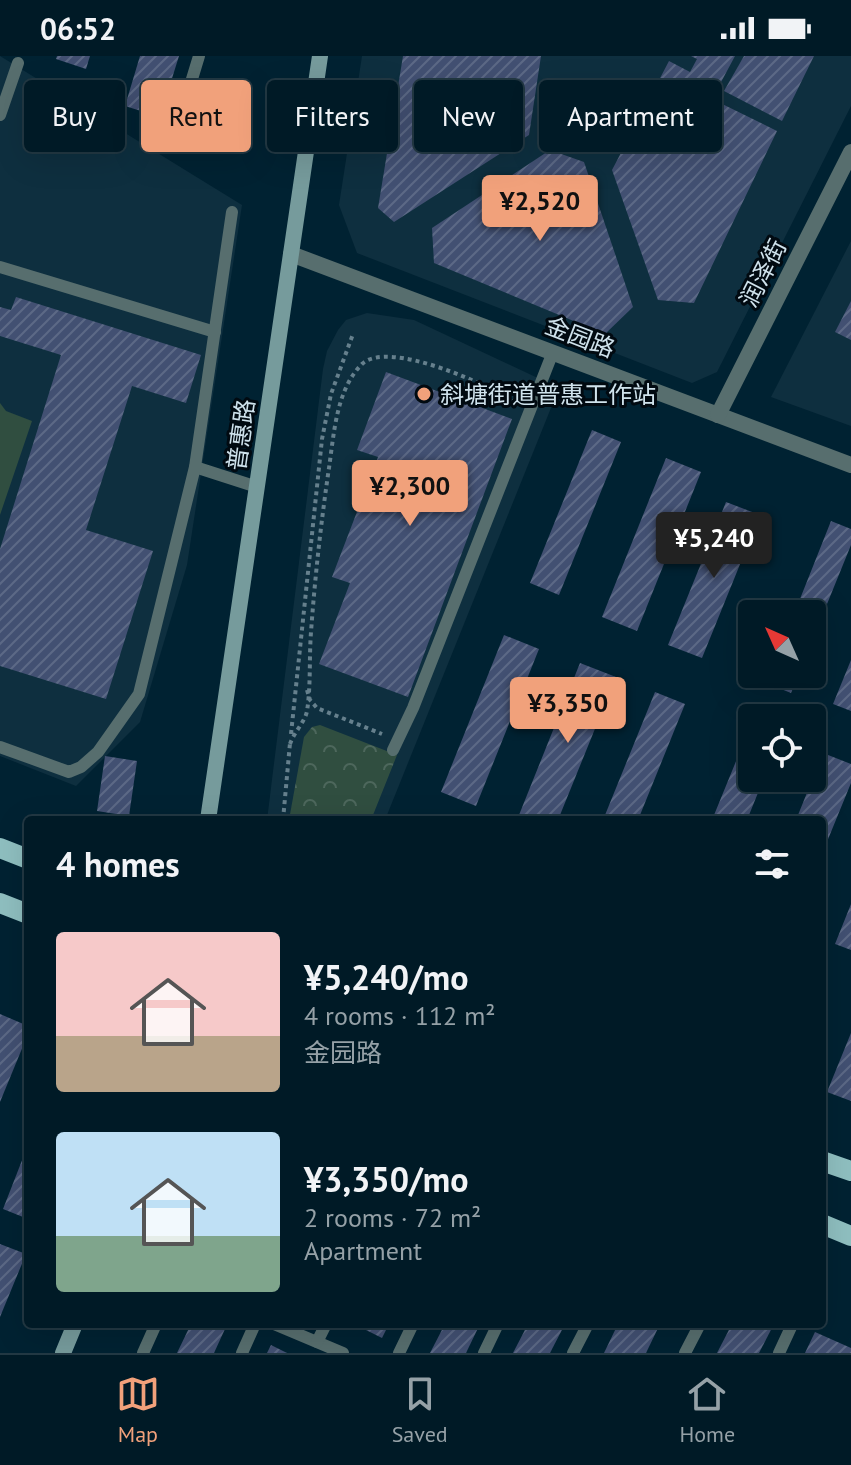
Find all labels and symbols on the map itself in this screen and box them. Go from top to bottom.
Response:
pin: ¥2,520 [475,175,605,243]
street label: 润泽街 [733,234,793,312]
street label: 金园路 [541,310,619,364]
place label: 斜塘街道普惠工作站 [440,379,656,410]
marker: 斜塘街道普惠工作站 [415,385,433,403]
street label: 普惠路 [221,397,261,473]
pin: ¥2,300 [345,460,475,528]
pin: ¥5,240 [649,512,779,580]
north arrow [738,600,826,688]
pin: ¥3,350 [503,677,633,745]

